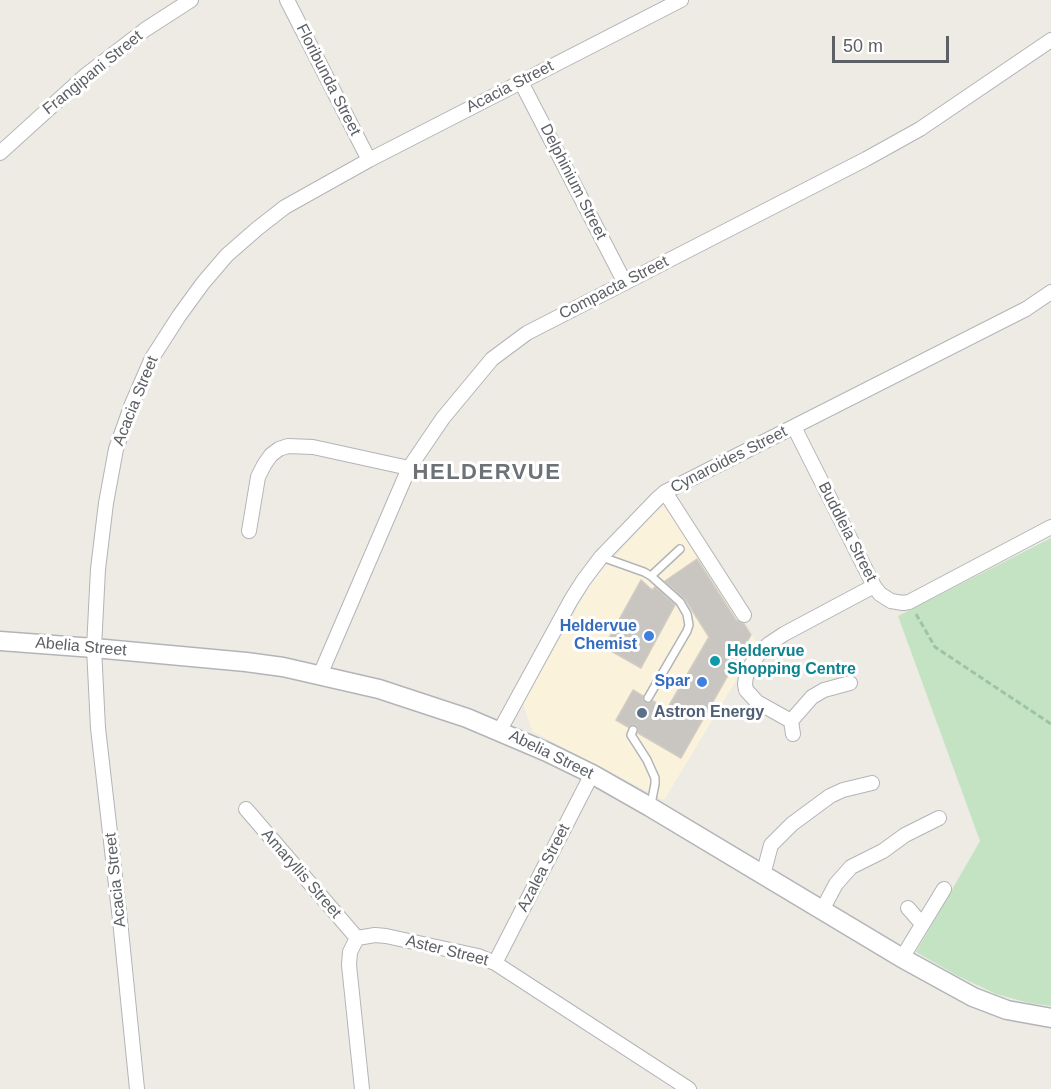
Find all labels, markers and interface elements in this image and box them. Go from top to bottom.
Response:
street label: Floribunda Street [292,21,364,139]
scale bar [835,24,952,62]
street label: Frangipani Street [39,27,147,119]
text: 50 m [843,36,883,56]
street label: Acacia Street [463,57,557,117]
street label: Delphinium Street [536,121,610,243]
street label: Compacta Street [556,252,672,324]
street label: Acacia Street [109,353,163,449]
street label: Cynaroides Street [668,422,790,498]
district label: HELDERVUE [413,460,561,486]
street label: Buddleia Street [814,479,880,585]
place label: Heldervue Chemist [560,617,637,655]
marker: Heldervue Chemist [642,629,656,643]
street label: Abelia Street [35,633,127,661]
place label: Heldervue Shopping Centre [727,642,856,680]
marker: Heldervue Shopping Centre [708,654,722,668]
place label: Spar [654,672,690,692]
marker: Spar [695,675,709,689]
place label: Astron Energy [654,703,764,723]
marker: Astron Energy [635,706,649,720]
street label: Abelia Street [506,726,596,784]
street label: Azalea Street [514,821,574,915]
street label: Amaryllis Street [257,825,345,923]
street label: Acacia Street [101,832,131,928]
street label: Aster Street [404,931,490,971]

